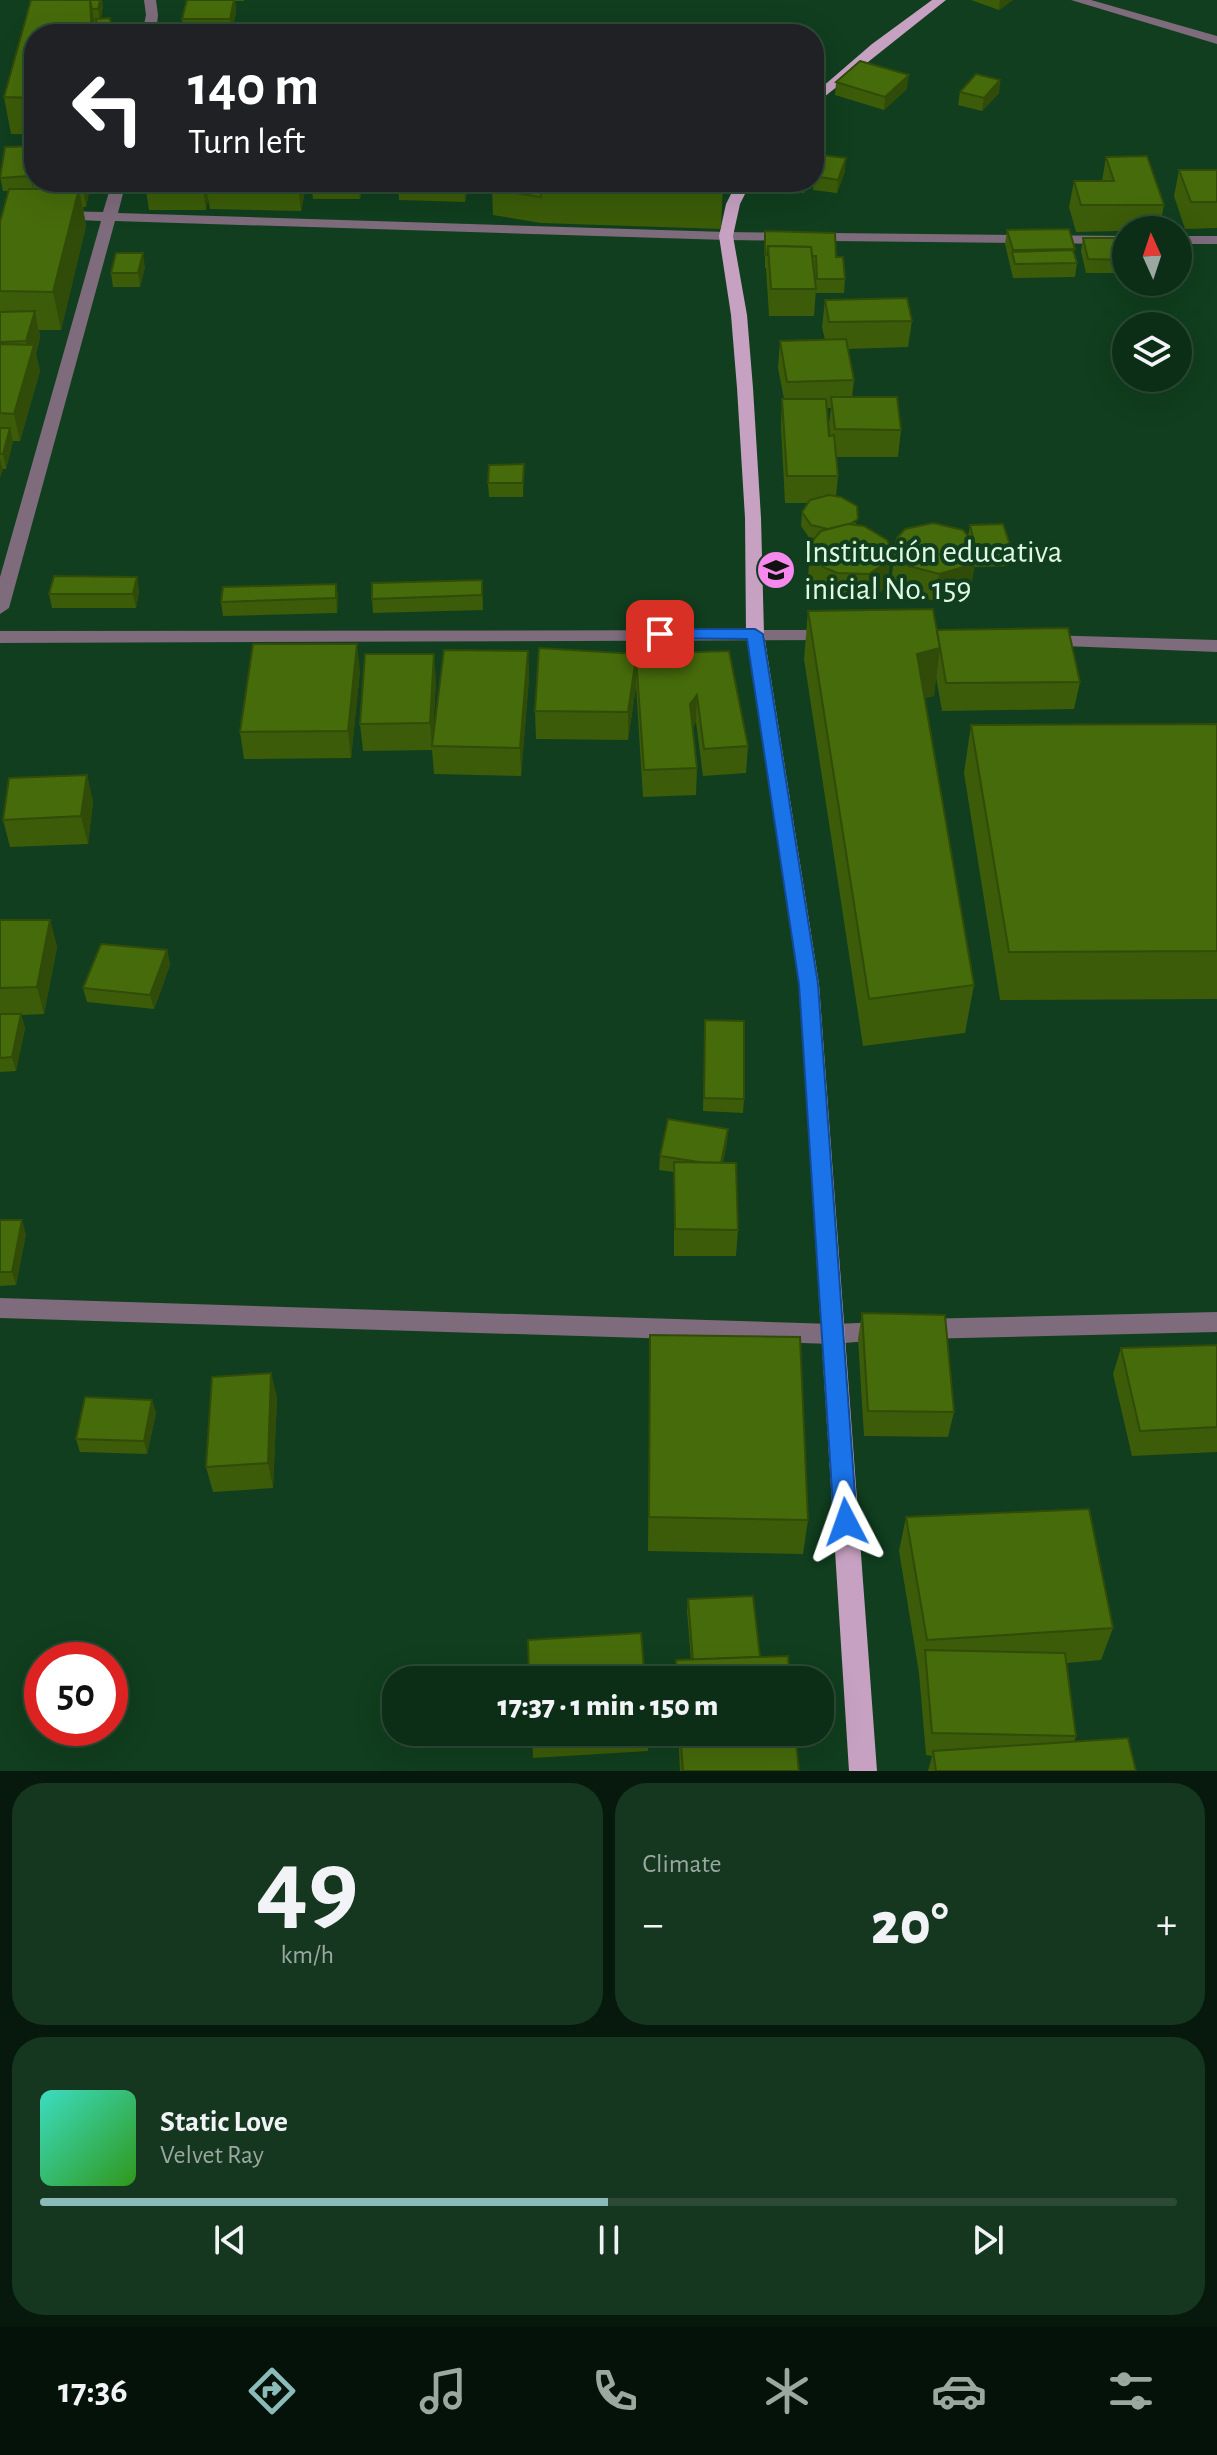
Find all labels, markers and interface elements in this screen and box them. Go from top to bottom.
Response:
icon: left [56,56,160,160]
text: 140 m [188,59,319,115]
text: Turn left [188,124,305,160]
north arrow [1112,216,1192,296]
map controls [1112,216,1192,392]
button: layers [1112,312,1192,392]
place label: Institución educativa inicial No. 159 [804,536,1062,605]
school or university icon: Institución educativa inicial No. 159 [755,549,797,591]
pin [626,600,694,668]
icon: arrive [638,612,682,656]
position arrow [804,1480,888,1564]
speed limit sign: 50 [24,1642,128,1746]
text: 17:37 · 1 min · 150 m [498,1691,718,1721]
text: 49 [256,1836,359,1940]
text: Climate [643,1851,721,1877]
text: 20° [871,1895,948,1955]
text: − [643,1903,664,1947]
text: + [1156,1903,1177,1947]
text: km/h [280,1942,334,1968]
text: Static Love [160,2107,288,2137]
text: Velvet Ray [160,2142,264,2168]
icon: previous [208,2218,252,2262]
icon: pause [587,2218,631,2262]
icon: next [966,2218,1010,2262]
icon: directions [244,2363,300,2419]
icon: music [415,2363,471,2419]
icon: phone [587,2363,643,2419]
icon: climate [759,2363,815,2419]
icon: car [931,2363,987,2419]
icon: filters [1103,2363,1159,2419]
text: 17:36 [58,2373,128,2409]

